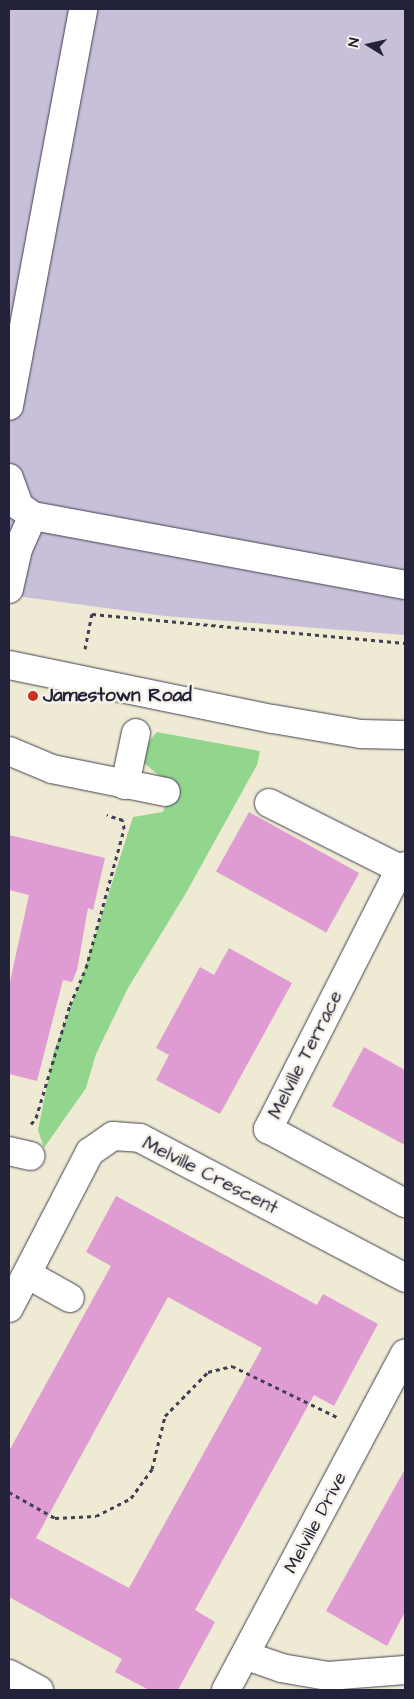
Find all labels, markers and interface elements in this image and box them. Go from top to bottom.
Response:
north arrow [344,20,394,70]
text: N [344,36,365,48]
place label: Jamestown Road [43,685,192,707]
marker: Jamestown Road [27,690,39,702]
street label: Melville Terrace [264,987,348,1123]
street label: Melville Crescent [139,1132,281,1220]
street label: Melville Drive [280,1468,352,1578]

